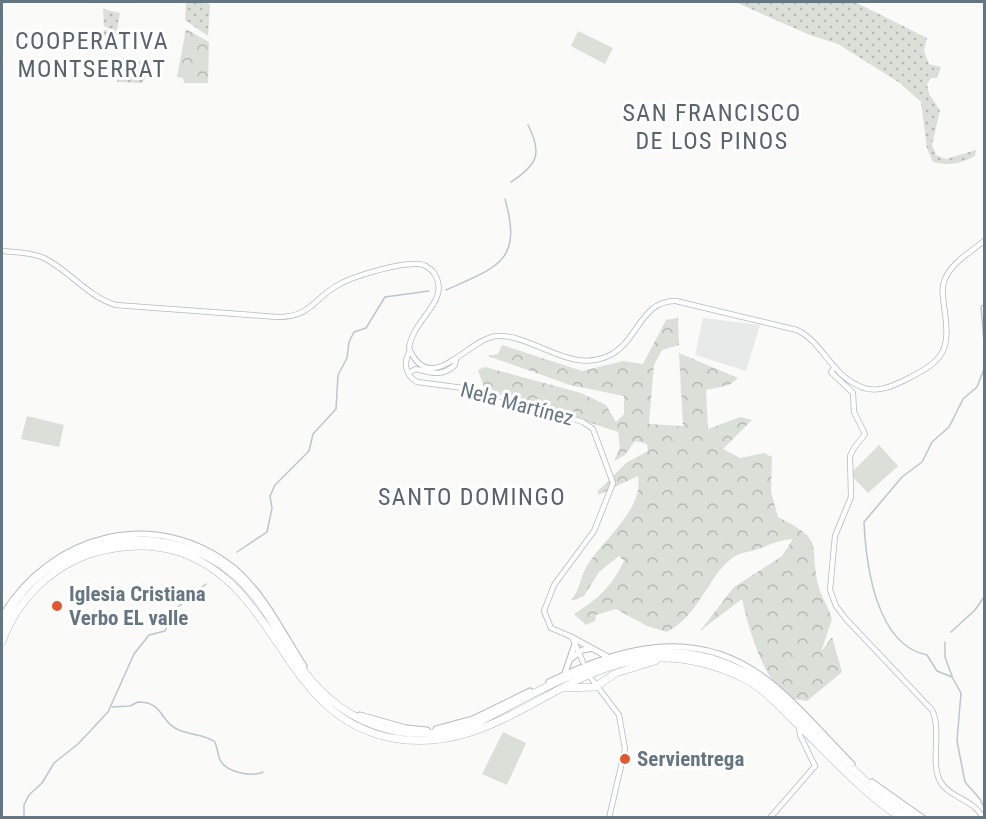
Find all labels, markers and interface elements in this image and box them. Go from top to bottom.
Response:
district label: COOPERATIVA MONTSERRAT [15,27,169,83]
district label: SAN FRANCISCO DE LOS PINOS [622,99,802,155]
street label: Nela Martínez [458,377,576,431]
district label: SANTO DOMINGO [378,483,566,511]
place label: Iglesia Cristiana Verbo EL valle [69,582,206,630]
marker: Iglesia Cristiana Verbo EL valle [50,599,64,613]
place label: Servientrega [637,747,744,771]
marker: Servientrega [618,752,632,766]

